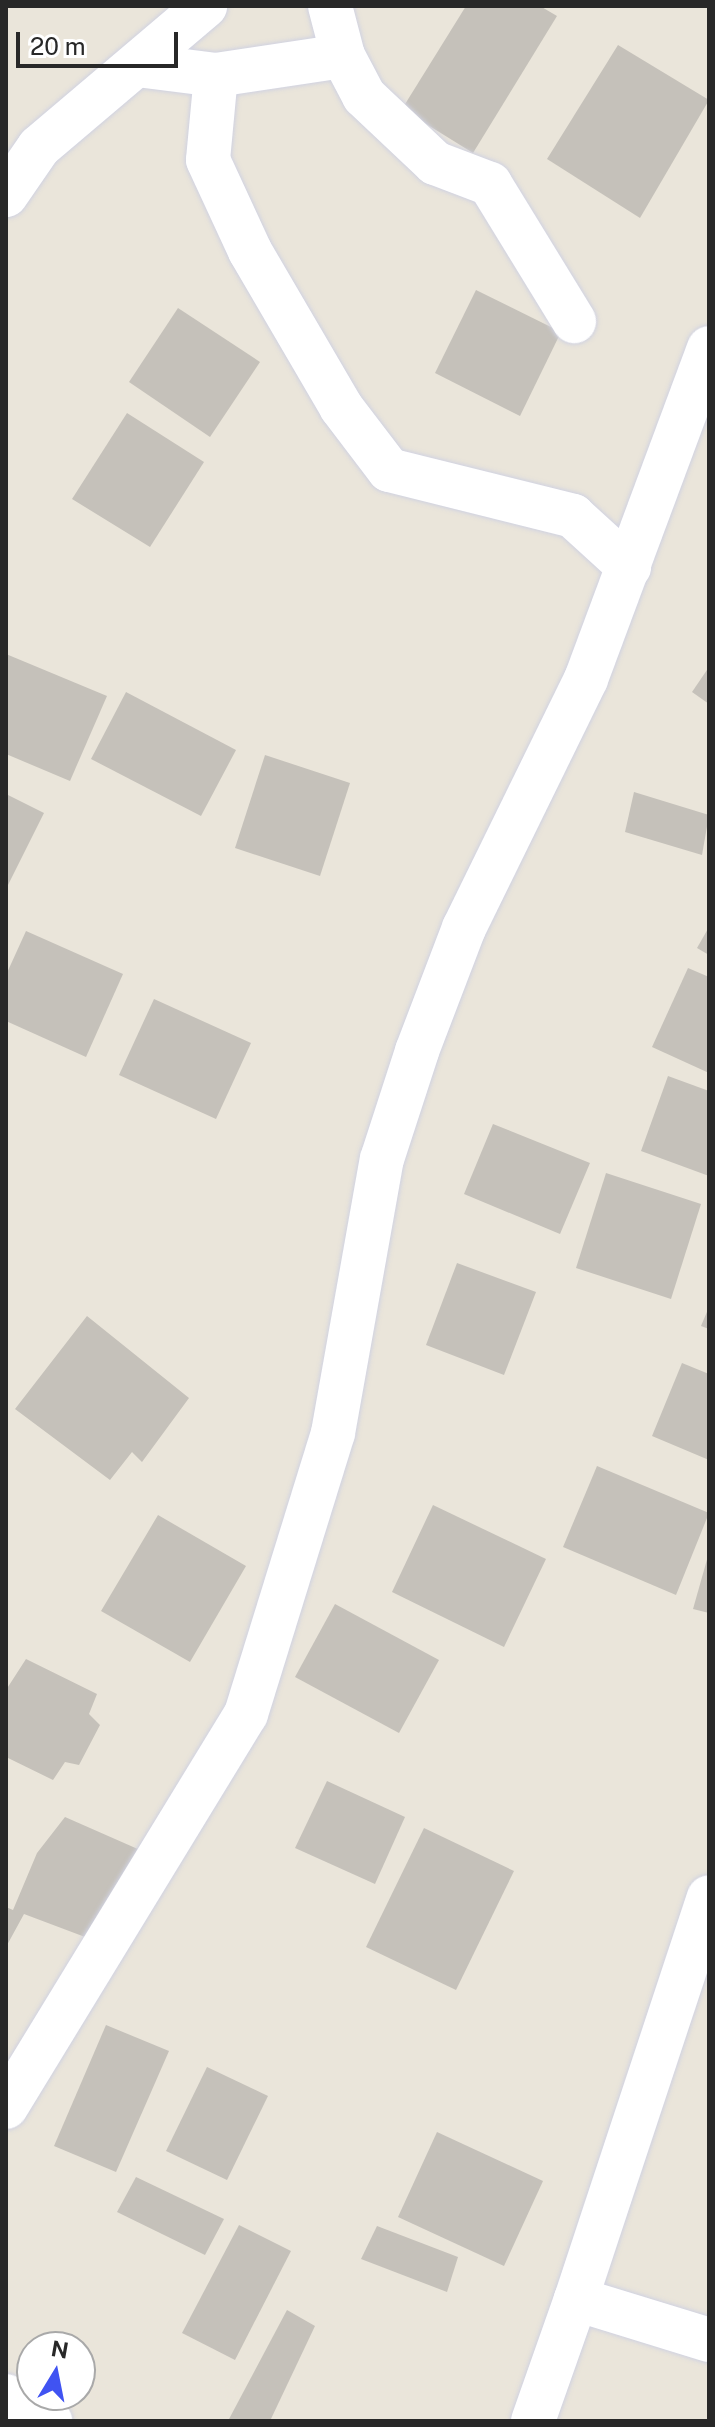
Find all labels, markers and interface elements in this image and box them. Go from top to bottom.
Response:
scale bar [20,16,182,66]
text: 20 m [30,32,86,60]
north arrow [16,2331,96,2411]
text: N [49,2335,71,2364]

